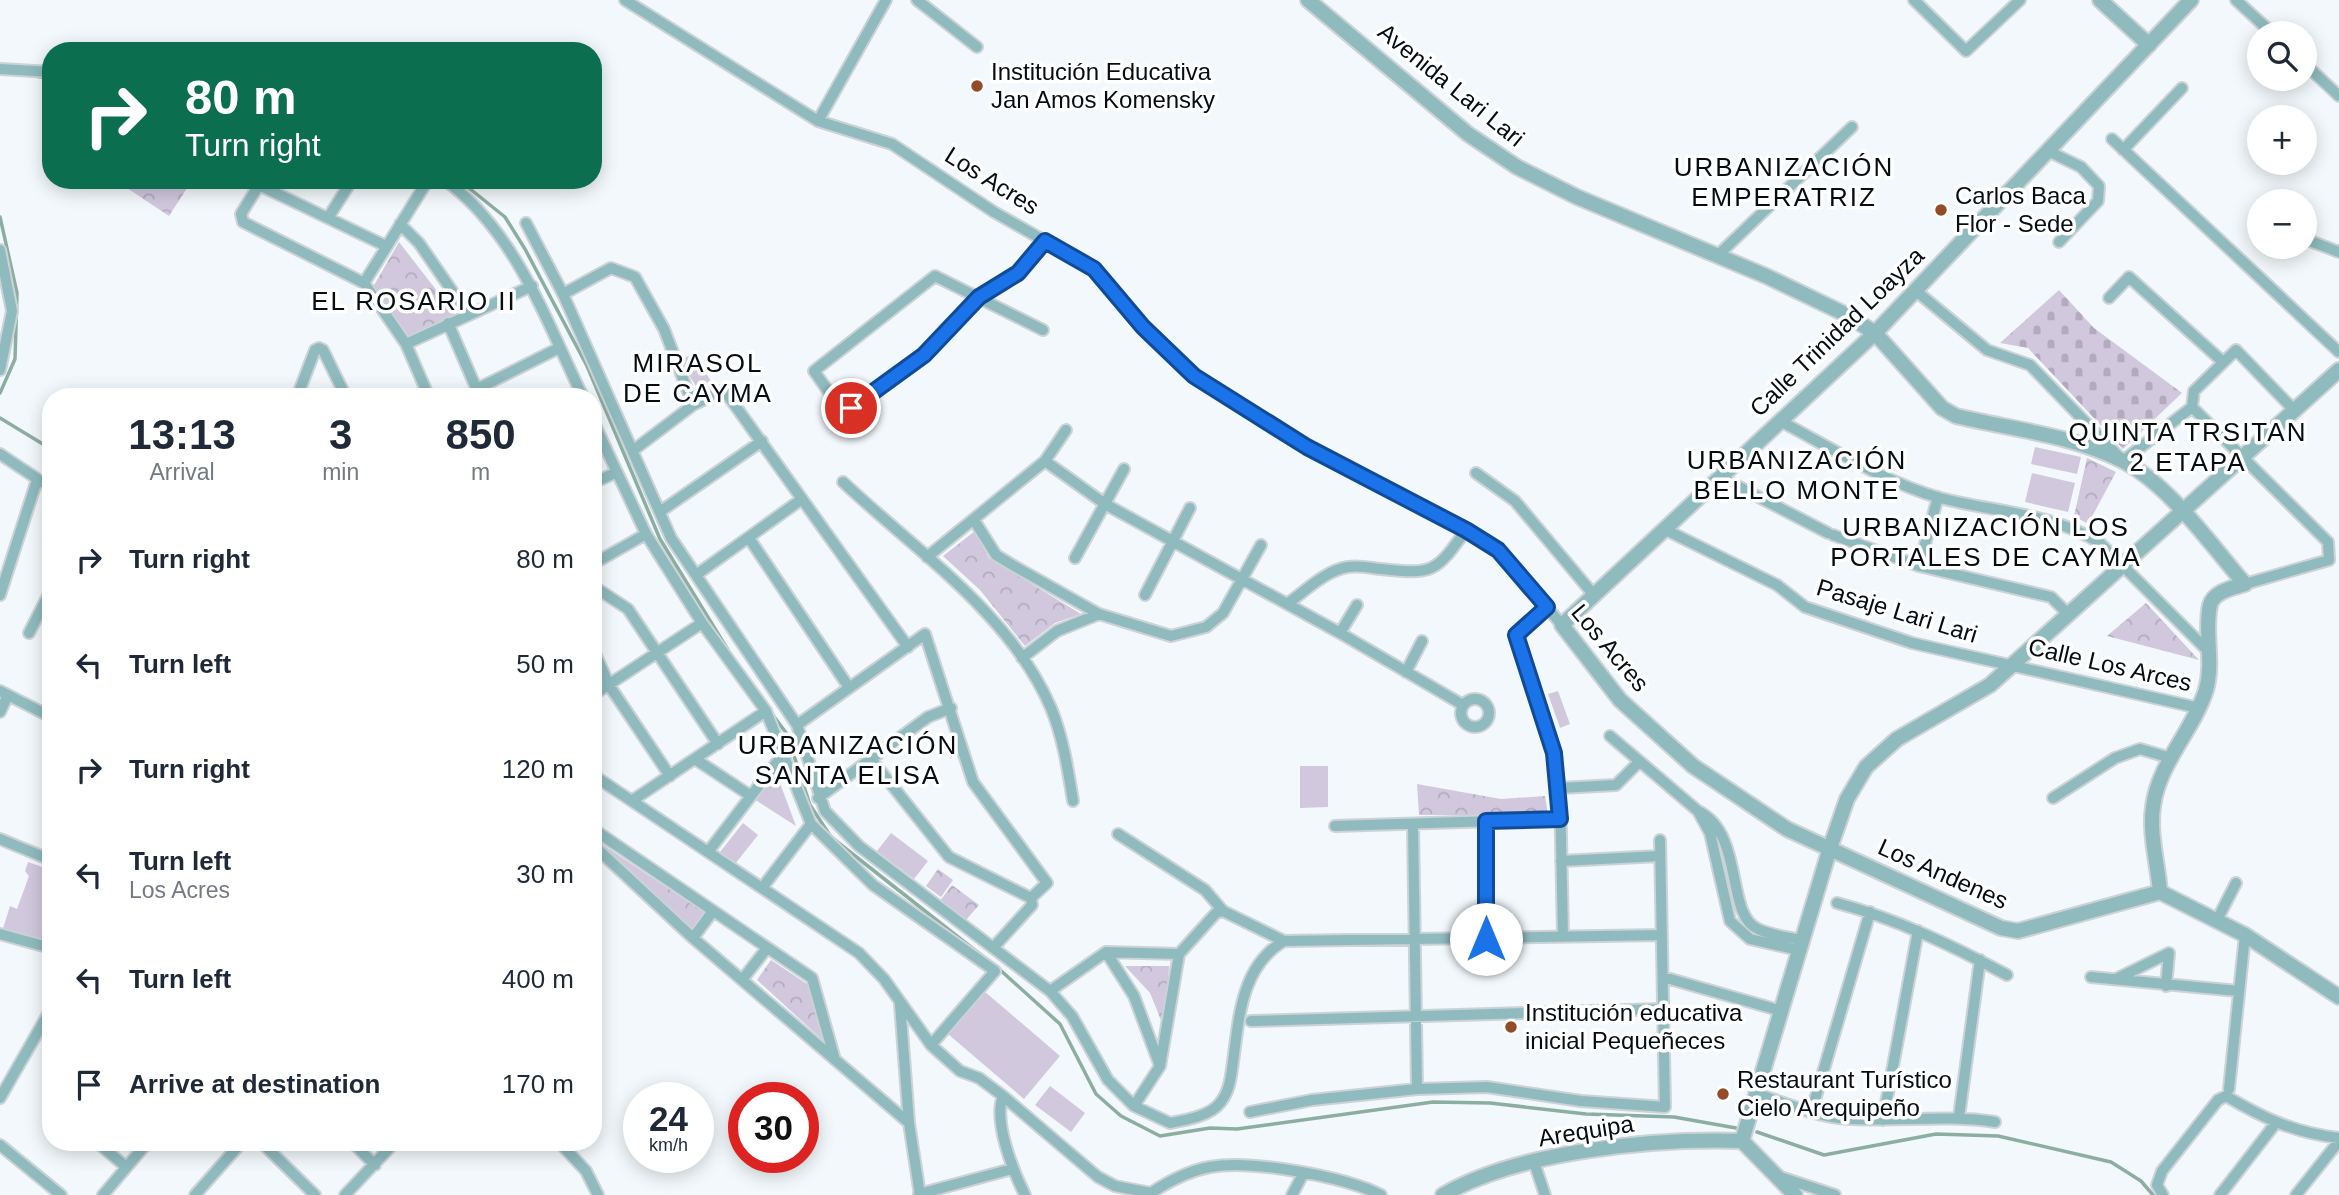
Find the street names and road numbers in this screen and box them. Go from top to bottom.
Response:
street label: Avenida Lari Lari [1373,18,1530,152]
street label: Los Acres [940,141,1044,220]
street label: Calle Trinidad Loayza [1744,241,1930,422]
street label: Pasaje Lari Lari [1813,573,1981,648]
street label: Los Acres [1566,599,1655,697]
street label: Calle Los Arces [2026,633,2194,696]
street label: Los Andenes [1874,833,2012,914]
street label: Arequipa [1536,1110,1636,1151]

